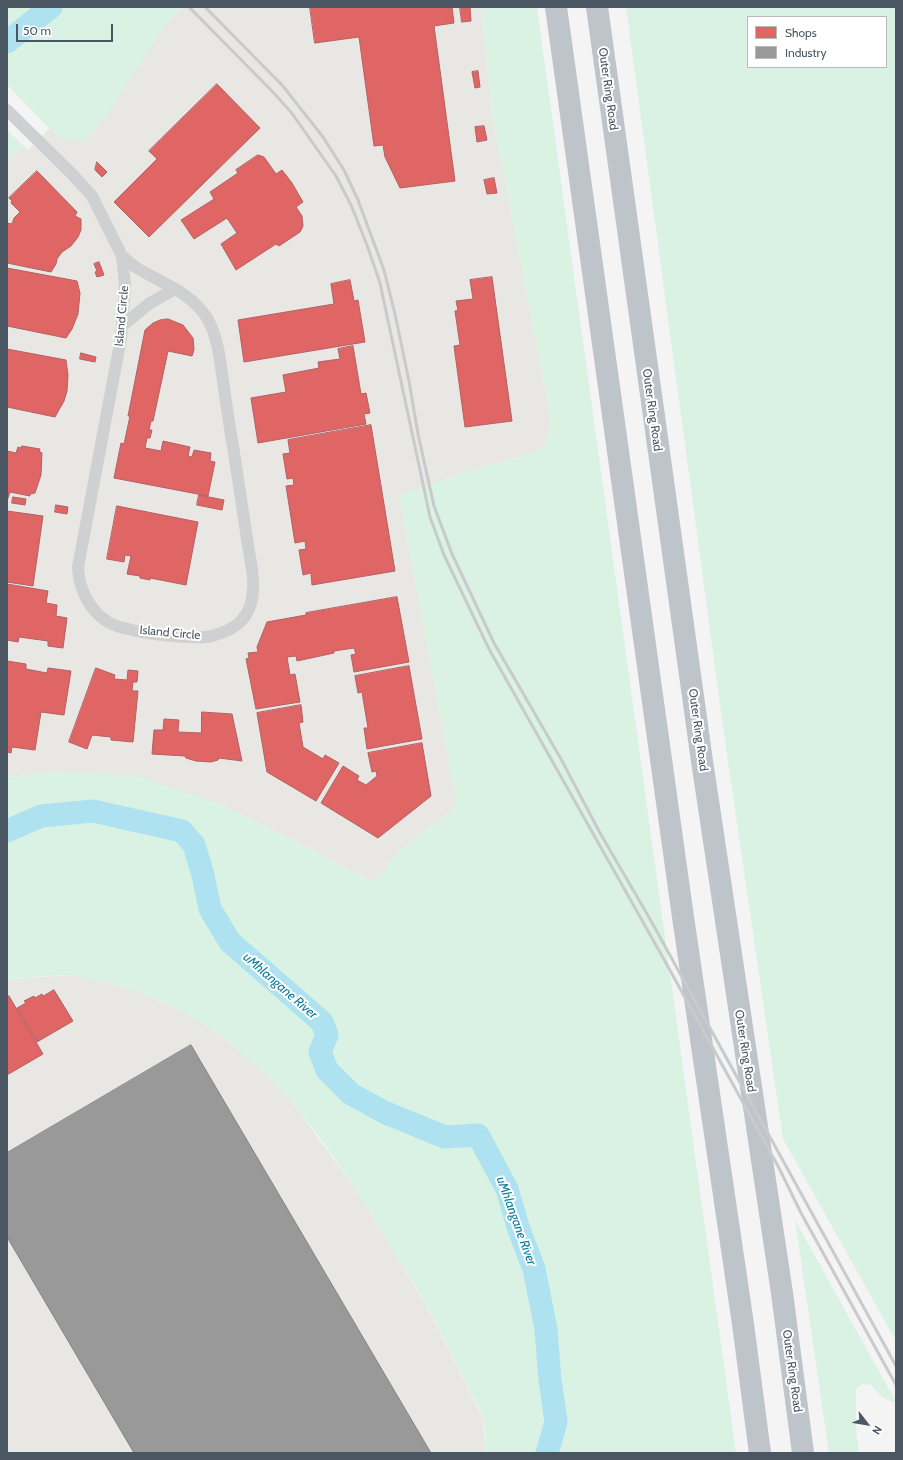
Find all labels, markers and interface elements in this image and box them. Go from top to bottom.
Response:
scale bar [18,16,115,42]
legend [747,16,887,68]
text: 50 m [23,23,51,38]
text: Shops [785,25,817,40]
text: Industry [785,45,826,60]
street label: Outer Ring Road [595,47,621,131]
street label: Island Circle [112,285,132,347]
street label: Outer Ring Road [639,368,665,452]
street label: Island Circle [139,623,201,643]
street label: Outer Ring Road [685,688,711,772]
water label: uMhlangane River [240,950,320,1022]
street label: Outer Ring Road [731,1009,759,1093]
water label: uMhlangane River [493,1175,539,1267]
street label: Outer Ring Road [779,1329,805,1413]
north arrow [847,1404,887,1444]
text: N [869,1423,885,1437]

